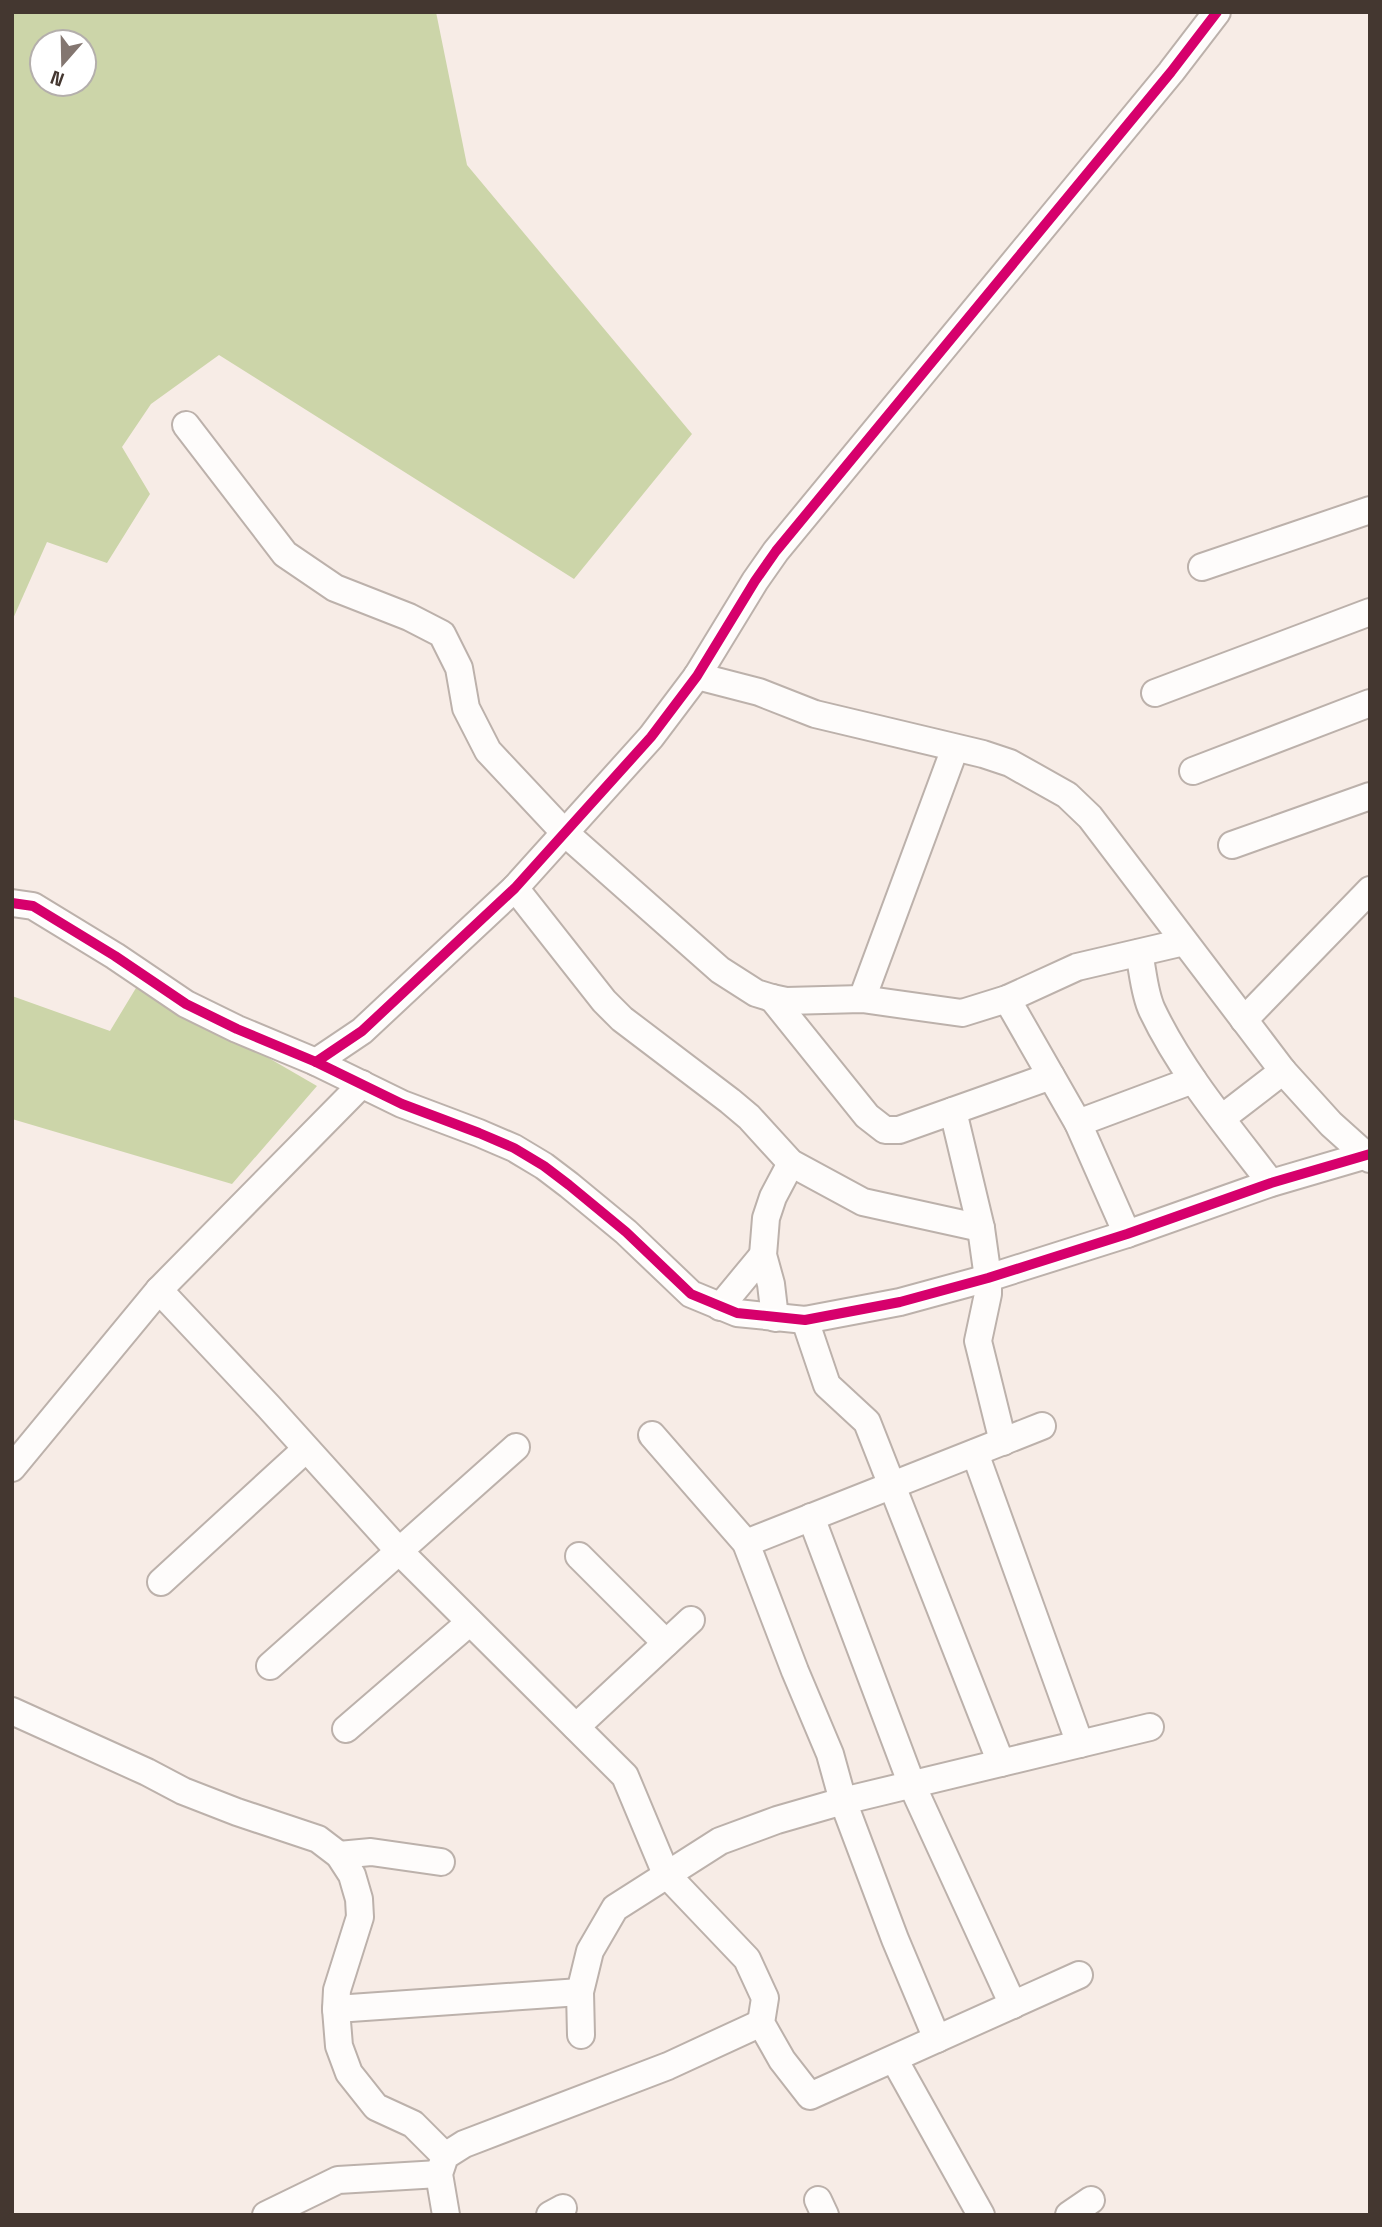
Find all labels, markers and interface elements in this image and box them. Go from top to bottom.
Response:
north arrow [28,28,98,98]
text: N [47,65,68,92]

